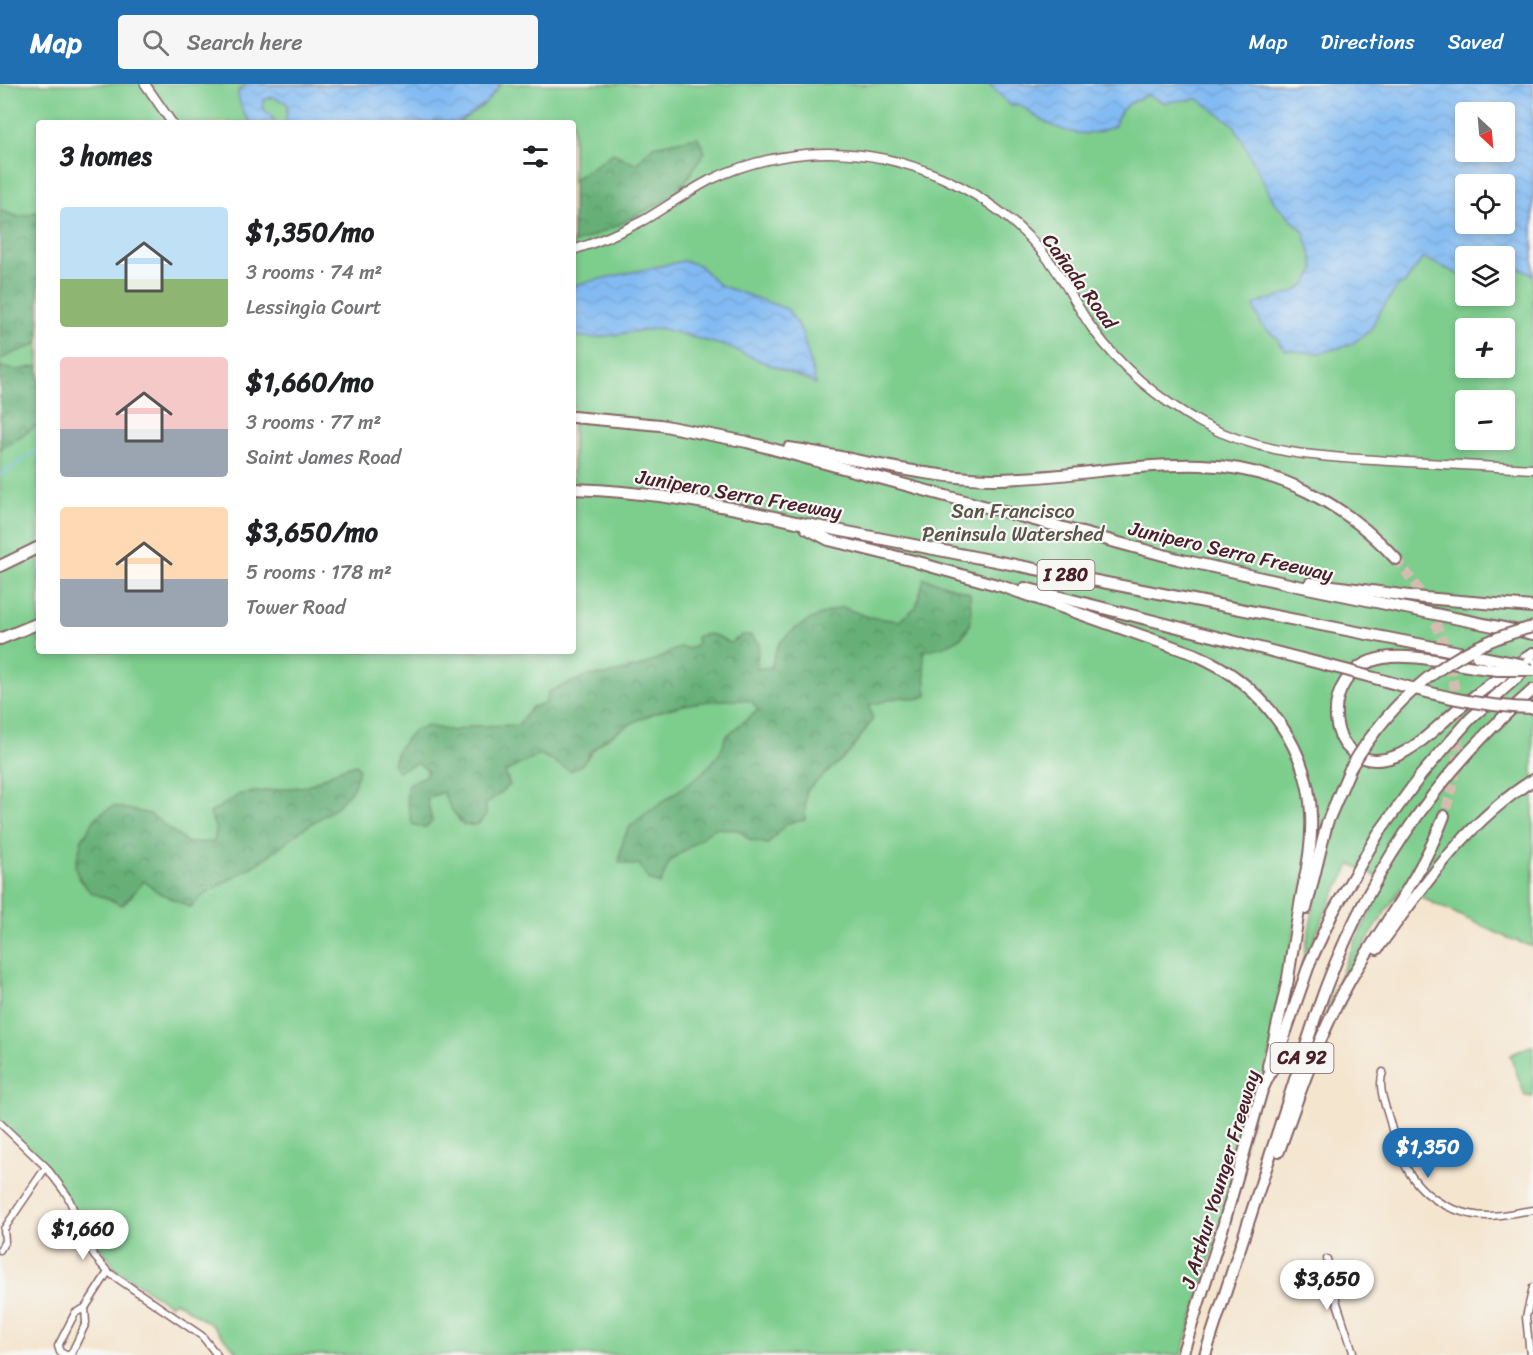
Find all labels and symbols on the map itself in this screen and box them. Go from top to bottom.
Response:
north arrow [1455,102,1515,162]
street label: Cañada Road [1033,226,1128,338]
street label: Junipero Serra Freeway [632,459,845,530]
park label: San Francisco Peninsula Watershed [922,494,1105,552]
street label: Junipero Serra Freeway [1124,511,1337,592]
road number: I 280 [1038,560,1094,590]
road number: CA 92 [1270,1043,1334,1073]
street label: J Arthur Younger Freeway [1170,1065,1271,1294]
pin: $1,350 [1379,1128,1477,1179]
pin: $1,660 [34,1210,132,1261]
pin: $3,650 [1278,1260,1376,1311]

